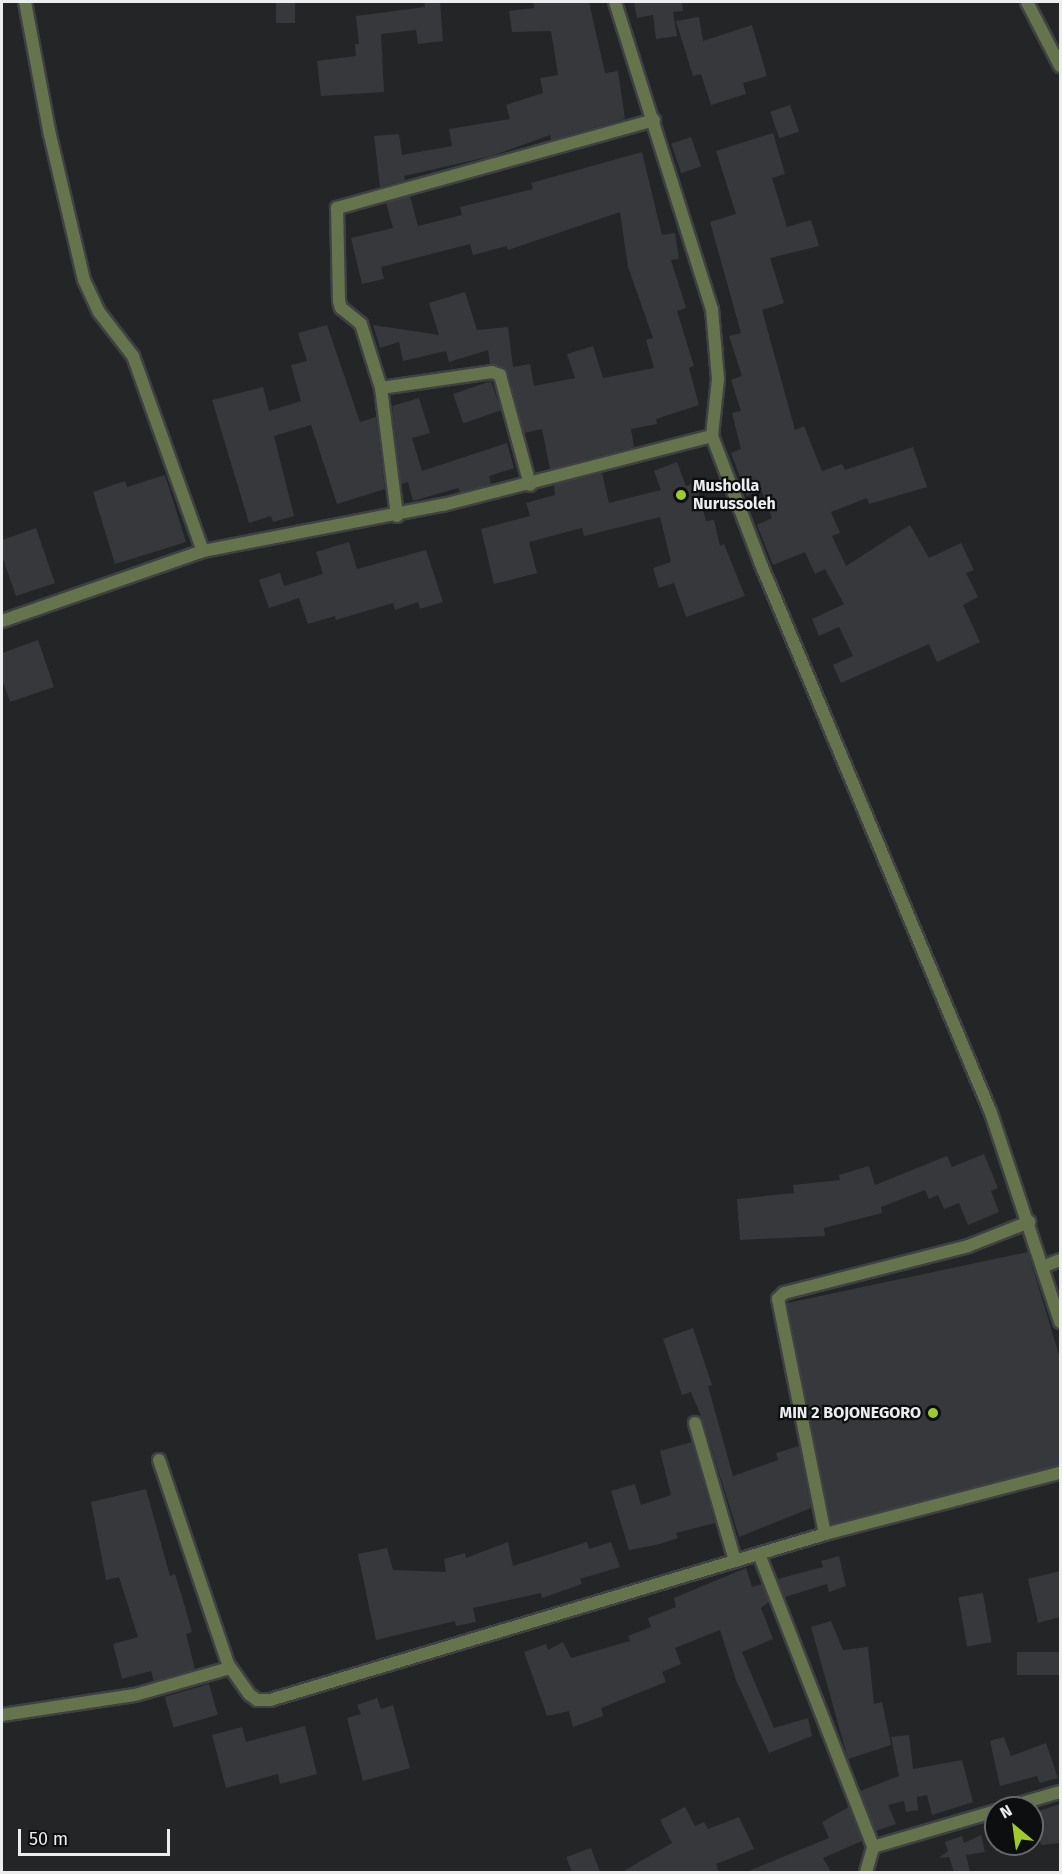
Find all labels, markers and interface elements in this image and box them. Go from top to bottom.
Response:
place label: Musholla Nurussoleh [693,476,776,514]
marker: Musholla Nurussoleh [674,488,688,502]
place label: MIN 2 BOJONEGORO [780,1403,921,1423]
marker: MIN 2 BOJONEGORO [926,1406,940,1420]
north arrow [984,1796,1044,1856]
text: N [997,1801,1015,1822]
scale bar [21,1817,172,1855]
text: 50 m [29,1828,68,1850]

